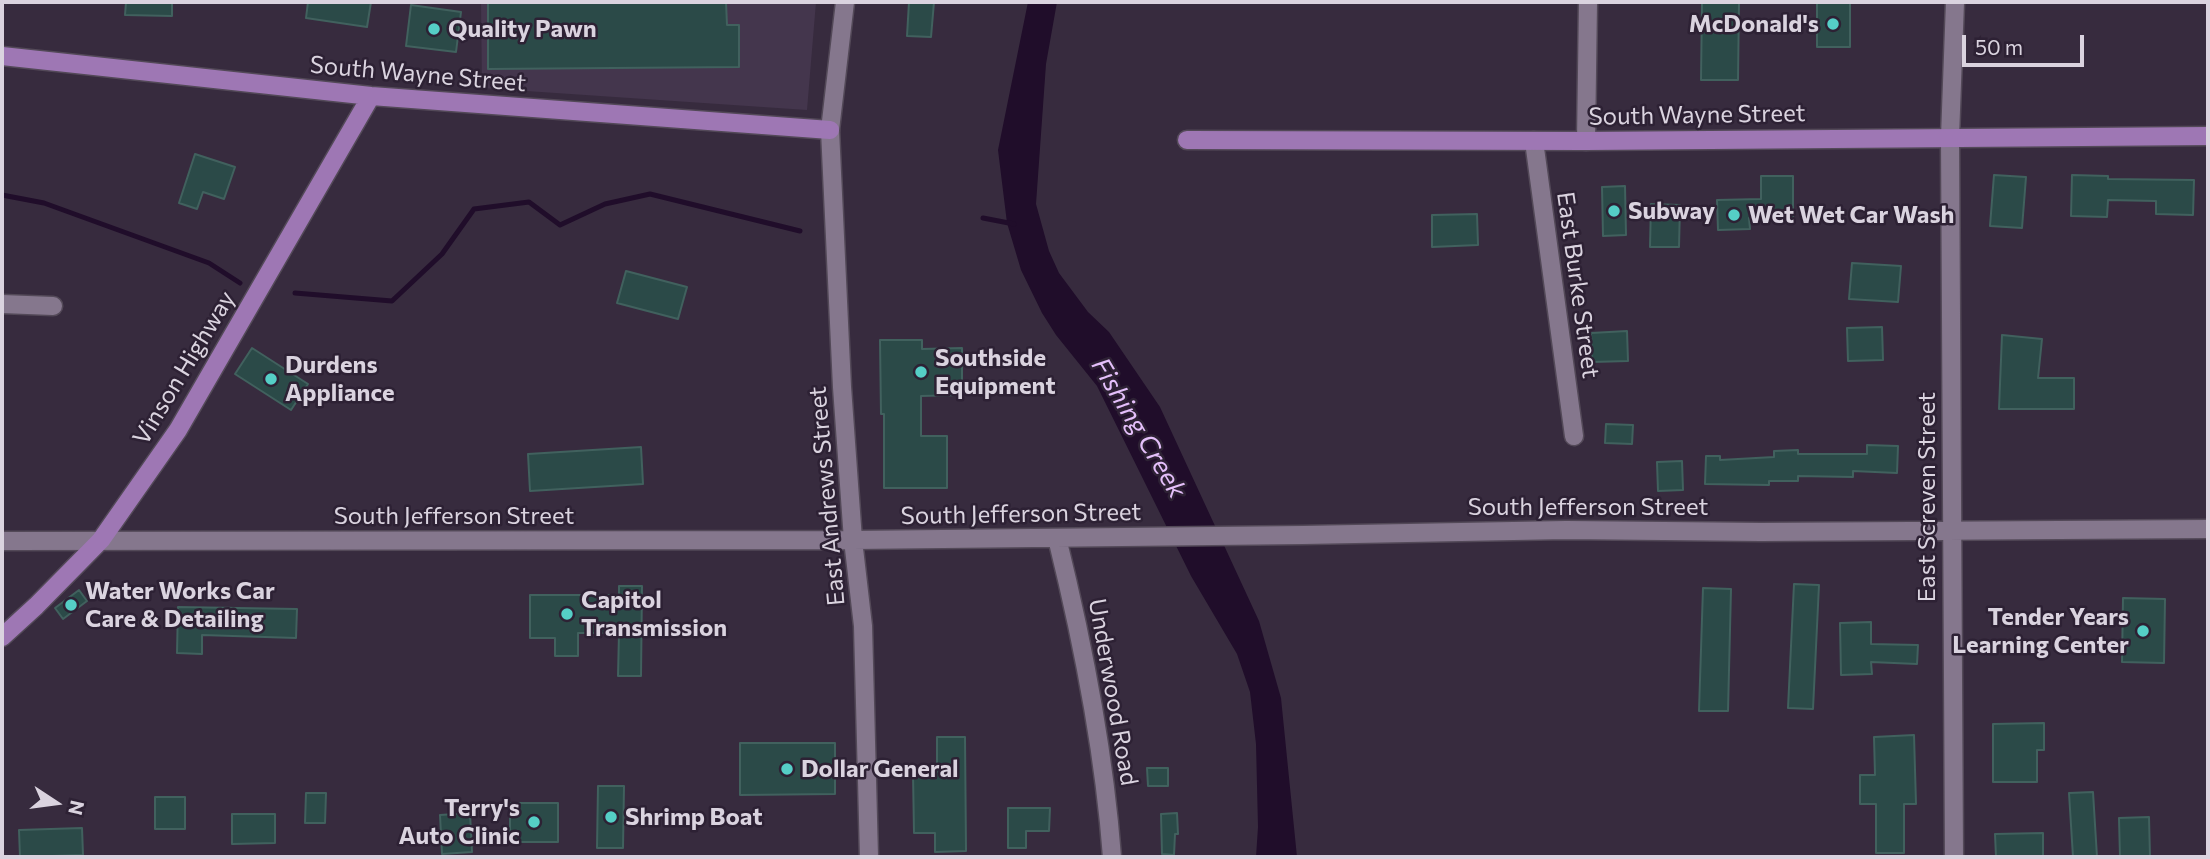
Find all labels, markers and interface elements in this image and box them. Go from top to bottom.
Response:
place label: McDonald's [1689,10,1819,38]
place label: Quality Pawn [448,15,597,43]
marker: McDonald's [1825,16,1841,32]
marker: Quality Pawn [426,21,442,37]
scale bar [1965,21,2088,65]
text: 50 m [1975,34,2023,59]
street label: South Wayne Street [309,50,527,98]
street label: South Wayne Street [1588,99,1806,131]
street label: East Burke Street [1551,190,1605,380]
place label: Subway [1628,197,1715,225]
place label: Wet Wet Car Wash [1748,201,1954,229]
marker: Subway [1606,203,1622,219]
marker: Wet Wet Car Wash [1726,207,1742,223]
street label: Vinson Highway [127,286,241,450]
place label: Southside Equipment [935,344,1056,400]
place label: Durdens Appliance [285,351,395,407]
water label: Fishing Creek [1085,352,1193,504]
marker: Southside Equipment [913,364,929,380]
marker: Durdens Appliance [263,371,279,387]
street label: East Andrews Street [803,385,851,607]
street label: East Screven Street [1913,392,1941,602]
street label: South Jefferson Street [1468,493,1708,521]
street label: South Jefferson Street [900,498,1142,530]
street label: South Jefferson Street [334,502,574,530]
place label: Water Works Car Care & Detailing [85,577,275,633]
place label: Capitol Transmission [581,586,727,642]
street label: Underwood Road [1082,596,1144,788]
marker: Water Works Car Care & Detailing [63,597,79,613]
place label: Tender Years Learning Center [1952,603,2129,659]
marker: Capitol Transmission [559,606,575,622]
marker: Tender Years Learning Center [2135,623,2151,639]
place label: Dollar General [801,755,959,783]
marker: Dollar General [779,761,795,777]
north arrow [21,768,91,838]
place label: Terry's Auto Clinic [399,794,520,850]
text: N [64,798,90,817]
place label: Shrimp Boat [625,803,763,831]
marker: Shrimp Boat [603,809,619,825]
marker: Terry's Auto Clinic [526,814,542,830]

